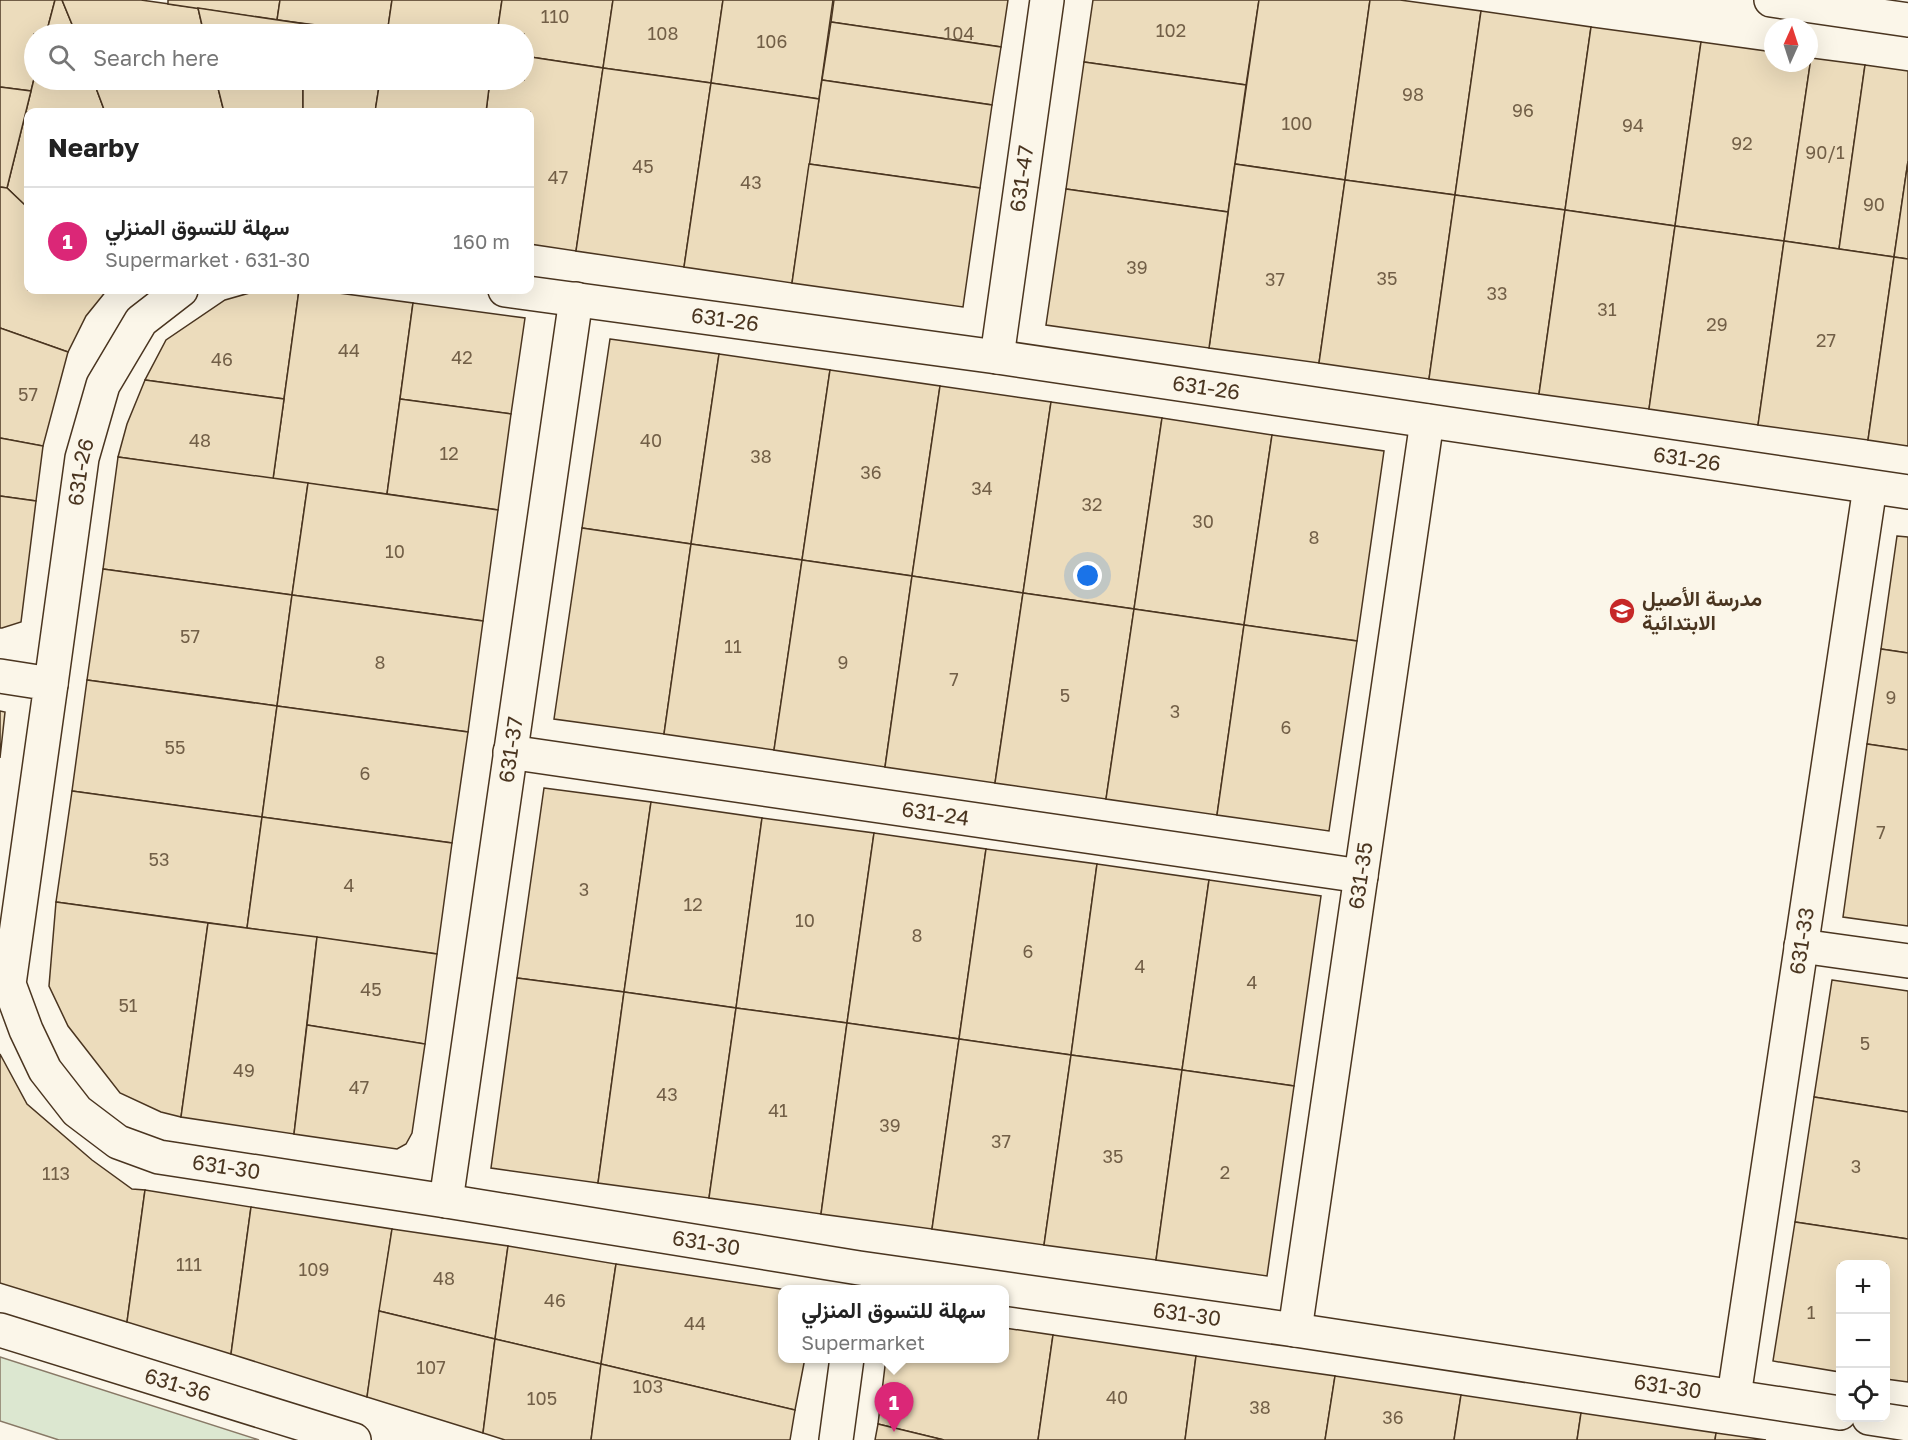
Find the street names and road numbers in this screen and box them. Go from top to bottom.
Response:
street label: 631-47 [1003,144,1039,214]
street label: 631-26 [690,301,761,336]
street label: 631-26 [1171,369,1242,405]
street label: 631-26 [62,435,99,507]
street label: 631-26 [1651,440,1723,476]
street label: 631-37 [492,715,528,784]
street label: 631-24 [900,795,971,831]
street label: 631-35 [1342,840,1378,911]
street label: 631-33 [1783,905,1819,976]
street label: 631-30 [191,1148,262,1184]
street label: 631-30 [671,1224,742,1261]
street label: 631-30 [1151,1296,1223,1331]
street label: 631-36 [141,1362,214,1407]
street label: 631-30 [1632,1368,1704,1404]

